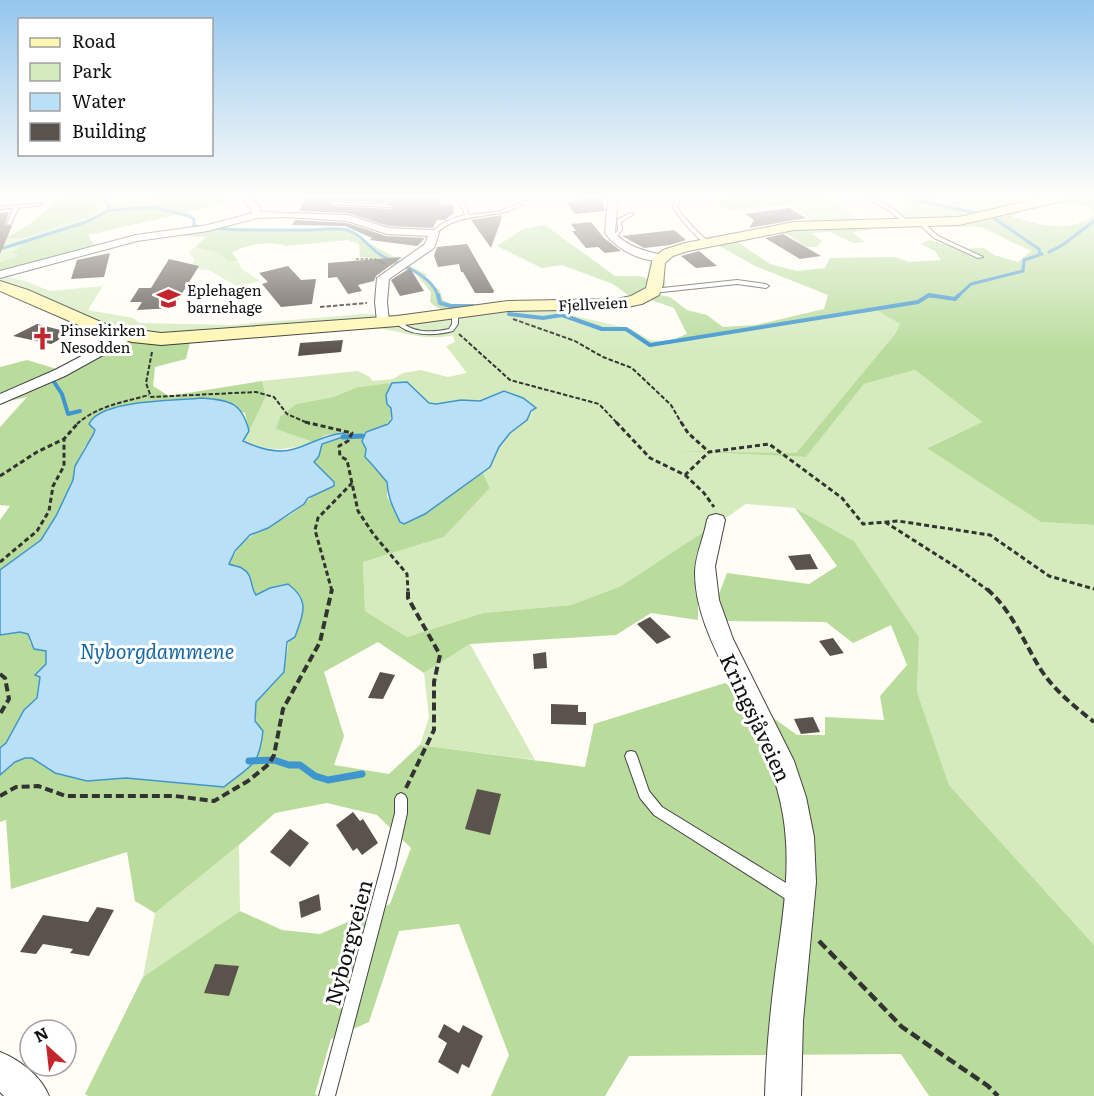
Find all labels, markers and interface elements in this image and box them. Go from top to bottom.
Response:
legend [18,18,213,156]
text: Road [72,27,116,54]
text: Park [72,57,113,84]
text: Water [72,87,126,114]
text: Building [72,117,147,144]
place label: Eplehagen barnehage [187,278,263,318]
school or university icon: Eplehagen barnehage [156,285,182,311]
street label: Fjellveien [558,290,628,316]
place label: Pinsekirken Nesodden [60,318,146,358]
church icon: Pinsekirken Nesodden [29,325,55,351]
water label: Nyborgdammene [80,635,234,665]
street label: Kringsjåveien [714,648,800,786]
street label: Nyborgveien [315,876,379,1008]
north arrow [18,1018,78,1078]
text: N [29,1020,52,1047]

